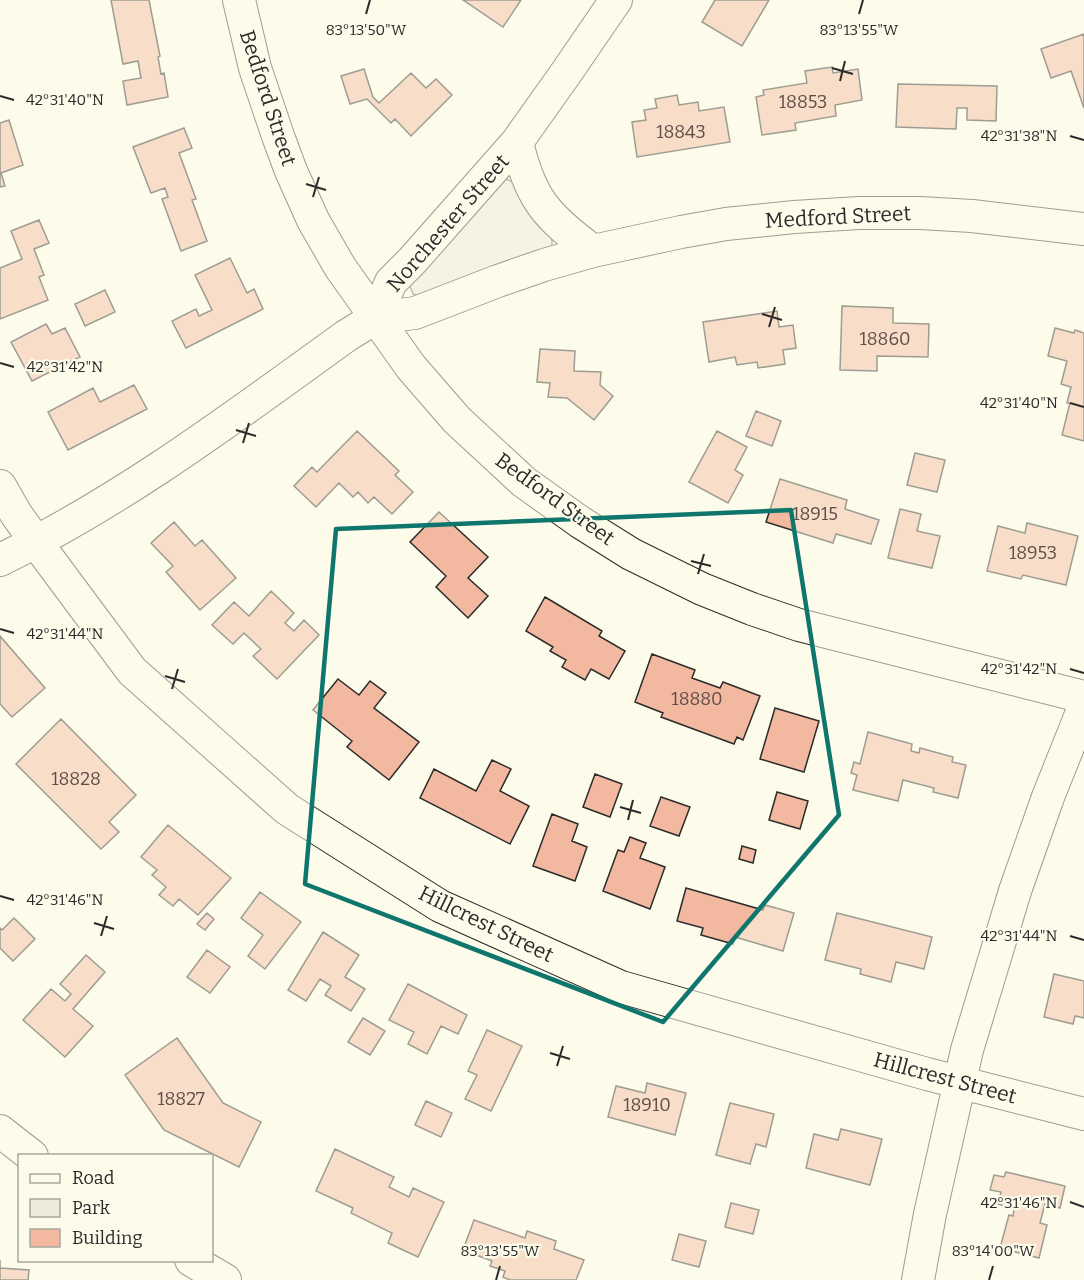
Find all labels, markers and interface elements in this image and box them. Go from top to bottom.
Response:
text: 83°13'50"W [326,21,407,39]
text: 83°13'55"W [820,21,899,39]
street label: Bedford Street [234,27,302,170]
text: 42°31'40"N [26,91,104,109]
house number: 18853 [779,91,827,113]
house number: 18843 [656,121,706,143]
text: 42°31'38"N [981,127,1057,145]
street label: Norchester Street [381,149,515,297]
street label: Medford Street [764,200,912,234]
house number: 18860 [859,328,911,350]
text: 42°31'42"N [27,358,103,376]
text: 42°31'40"N [980,394,1058,412]
street label: Bedford Street [490,447,620,551]
house number: 18915 [792,503,838,525]
house number: 18953 [1009,542,1057,564]
text: 42°31'44"N [27,625,104,643]
text: 42°31'42"N [981,660,1057,678]
house number: 18880 [671,688,723,710]
house number: 18828 [51,768,101,790]
street label: Hillcrest Street [414,880,558,968]
text: 42°31'46"N [27,891,104,909]
text: 42°31'44"N [981,927,1058,945]
street label: Hillcrest Street [871,1046,1020,1110]
house number: 18827 [157,1088,205,1110]
house number: 18910 [623,1094,671,1116]
legend [18,1154,213,1262]
text: Road [72,1167,115,1189]
text: 42°31'46"N [981,1194,1058,1212]
text: Park [72,1197,111,1219]
text: Building [72,1227,143,1249]
text: 83°13'55"W [461,1242,540,1260]
text: 83°14'00"W [952,1242,1035,1260]

